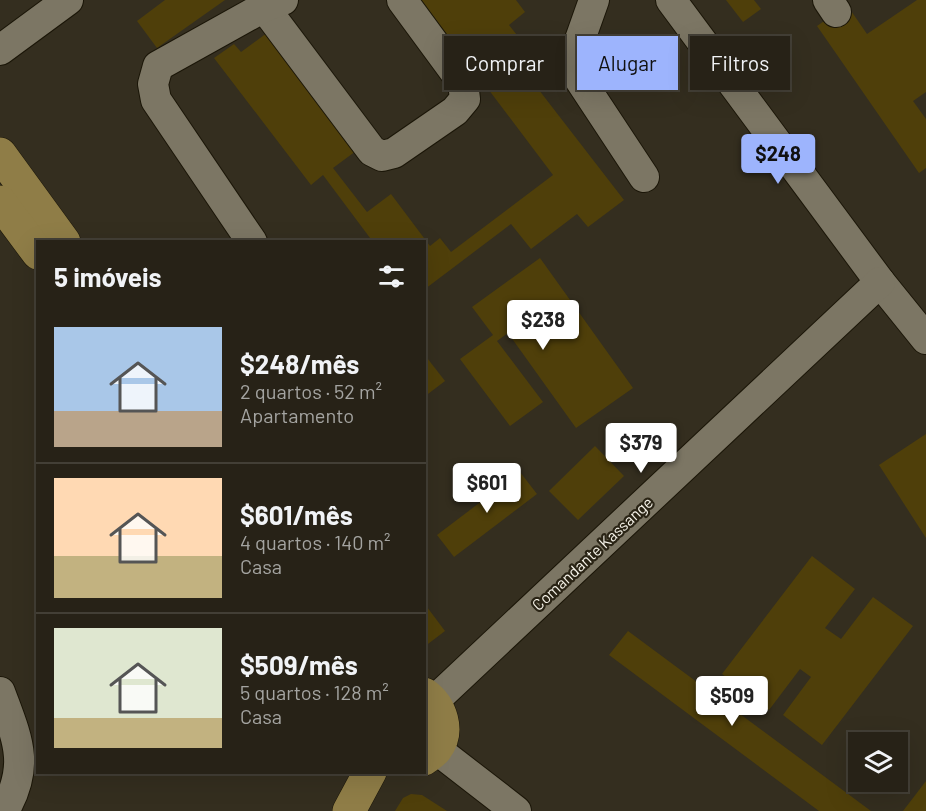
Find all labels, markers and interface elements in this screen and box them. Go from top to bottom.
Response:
chip: Comprar [444,36,565,90]
chip: Alugar [577,36,678,90]
chip: Filtros [690,36,790,90]
pin: $248 [742,134,814,185]
text: $248 [755,141,801,165]
icon: filters [375,260,408,293]
text: 5 imóveis [54,261,162,292]
pin: $238 [507,300,579,351]
text: $238 [521,307,565,331]
text: $248/mês [240,348,359,379]
icon: home [102,351,174,423]
text: 2 quartos · 52 m² [240,379,382,403]
text: Apartamento [240,403,354,427]
pin: $379 [605,423,677,474]
text: $379 [620,430,662,454]
pin: $601 [451,463,523,514]
text: $601 [467,470,507,494]
street label: Comandante Kassange [528,492,656,614]
text: $601/mês [240,499,353,530]
icon: home [102,502,174,574]
text: 4 quartos · 140 m² [240,530,391,554]
text: Casa [240,554,282,578]
text: $509/mês [240,649,358,680]
icon: home [102,652,174,724]
pin: $509 [696,676,768,727]
text: 5 quartos · 128 m² [240,680,389,704]
text: $509 [710,683,754,707]
text: Casa [240,704,282,728]
map controls [848,732,908,792]
button: layers [848,732,908,792]

